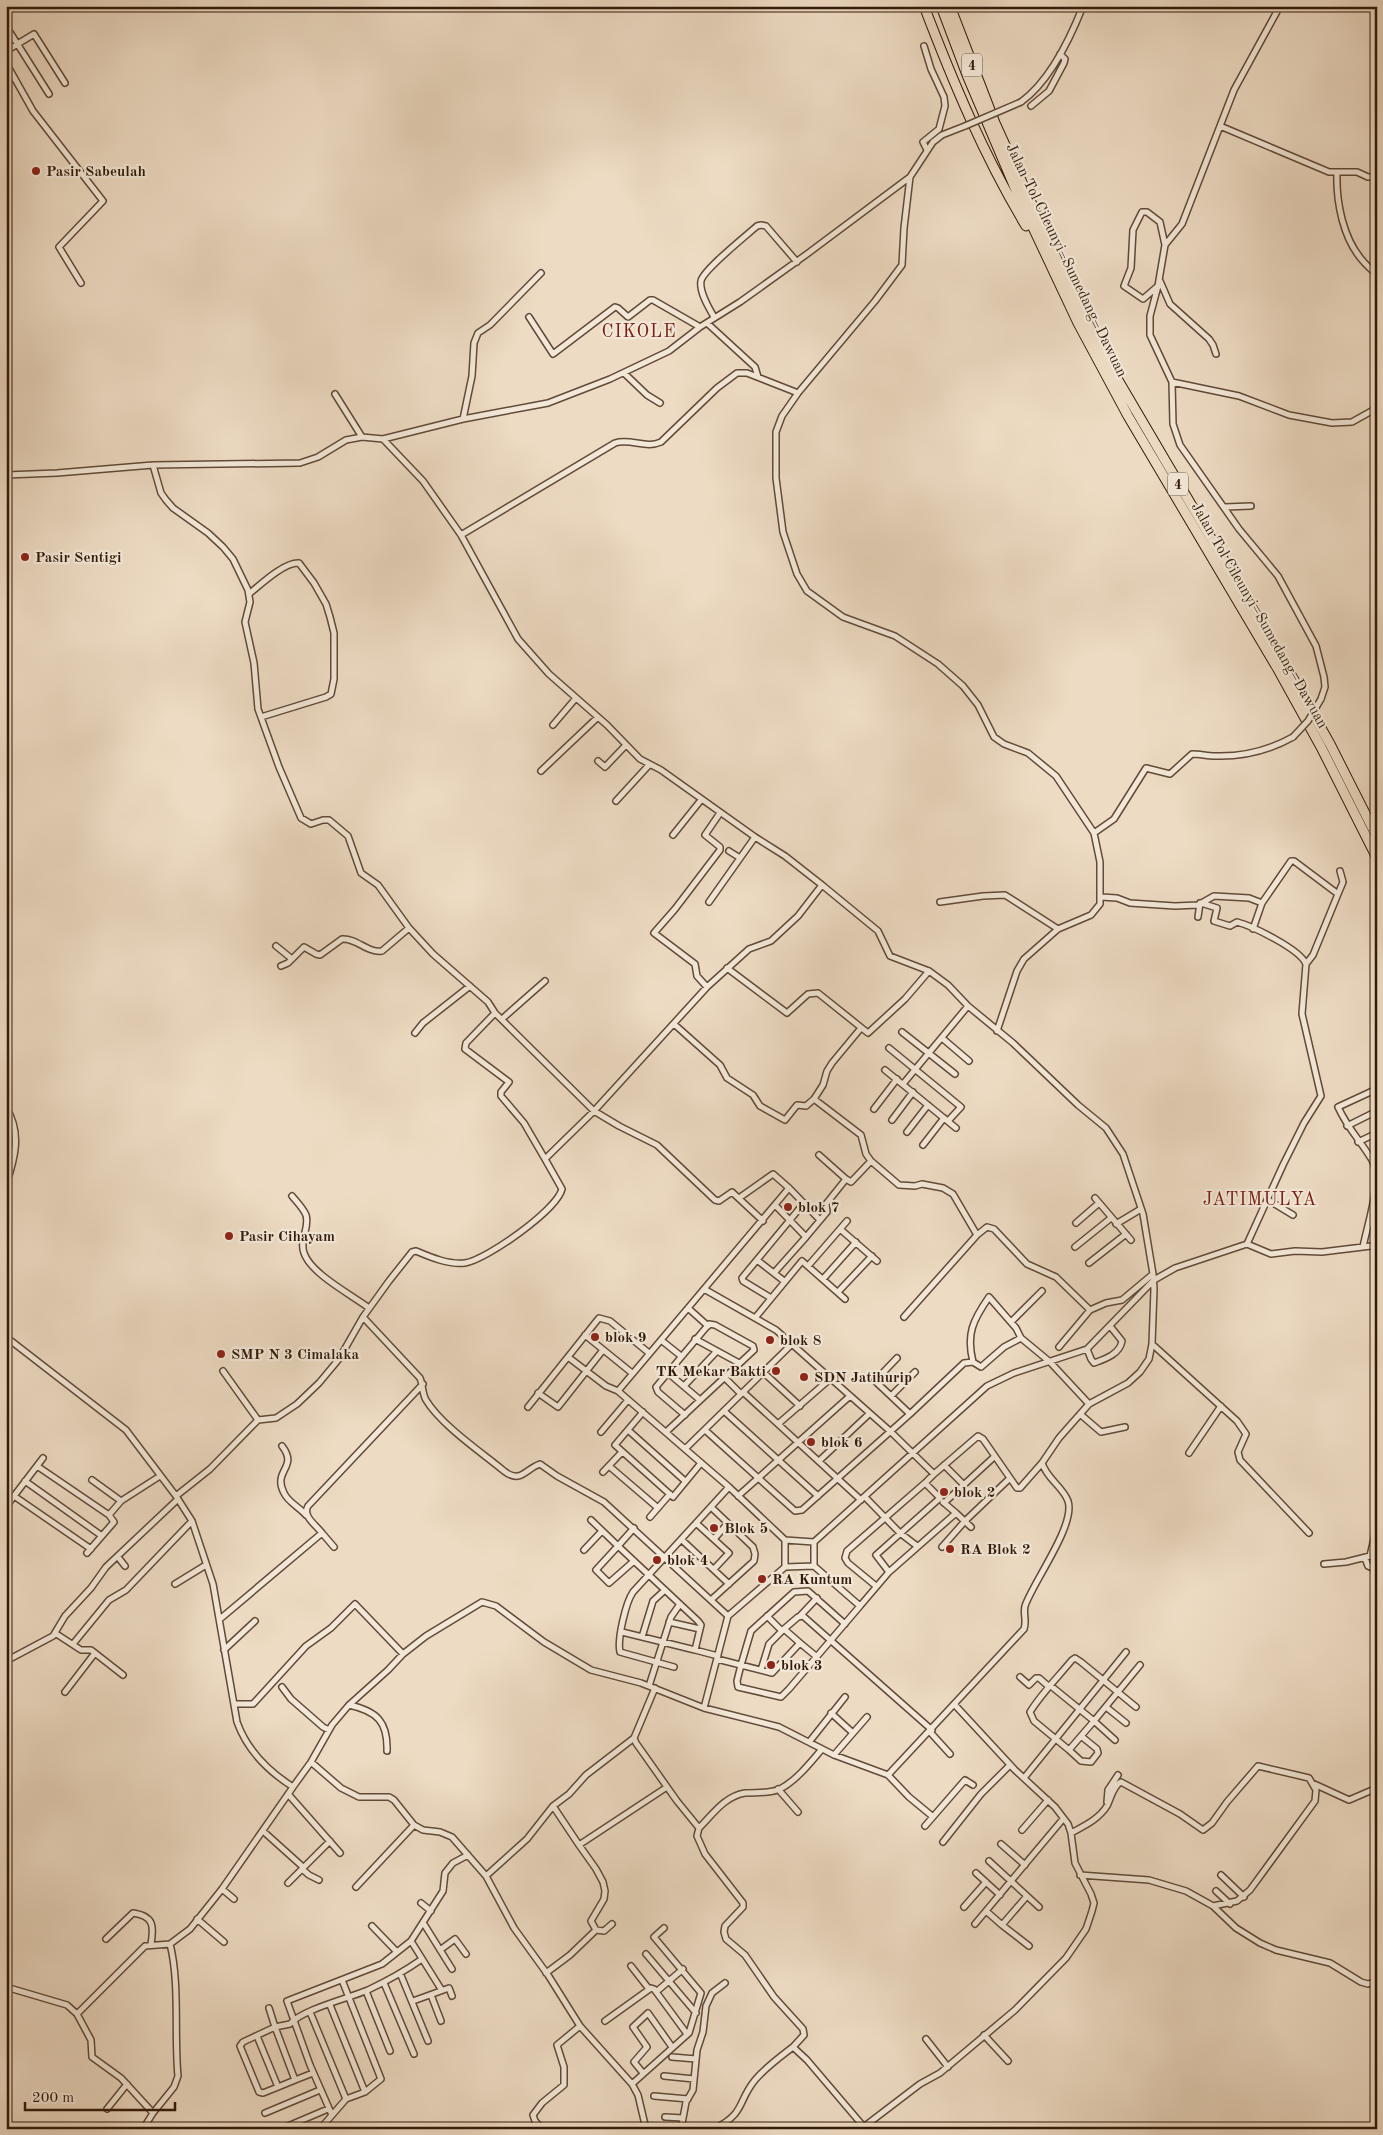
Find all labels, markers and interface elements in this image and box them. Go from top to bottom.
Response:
road number: 4 [962,54,982,76]
street label: Jalan Tol Cileunyi–Sumedang–Dawuan [1002,141,1129,380]
marker: Pasir Sabeulah [30,165,42,177]
place label: Pasir Sabeulah [46,165,146,180]
district label: CIKOLE [601,323,677,341]
road number: 4 [1168,472,1188,496]
street label: Jalan Tol Cileunyi–Sumedang–Dawuan [1188,500,1330,731]
marker: Pasir Sentigi [19,551,31,563]
place label: Pasir Sentigi [35,551,121,566]
district label: JATIMULYA [1203,1191,1317,1209]
marker: blok 7 [782,1201,794,1213]
place label: blok 7 [798,1201,839,1216]
marker: Pasir Cihayam [223,1230,235,1242]
place label: Pasir Cihayam [239,1230,335,1245]
marker: blok 9 [589,1331,601,1343]
place label: blok 9 [605,1331,646,1346]
marker: blok 8 [764,1334,776,1346]
place label: blok 8 [780,1334,822,1349]
marker: SMP N 3 Cimalaka [215,1348,227,1360]
place label: SMP N 3 Cimalaka [231,1348,360,1363]
place label: TK Mekar Bakti [656,1365,766,1380]
marker: TK Mekar Bakti [770,1365,782,1377]
marker: SDN Jatihurip [798,1371,810,1383]
place label: SDN Jatihurip [814,1371,912,1386]
marker: blok 6 [805,1436,817,1448]
place label: blok 6 [821,1436,863,1451]
marker: blok 2 [938,1486,950,1498]
place label: blok 2 [954,1486,995,1501]
marker: Blok 5 [708,1522,720,1534]
place label: Blok 5 [724,1522,768,1537]
marker: RA Blok 2 [944,1543,956,1555]
place label: RA Blok 2 [960,1543,1031,1558]
marker: blok 4 [651,1554,663,1566]
place label: blok 4 [667,1554,708,1569]
marker: RA Kuntum [756,1573,768,1585]
place label: RA Kuntum [772,1573,852,1588]
marker: blok 3 [765,1659,777,1671]
place label: blok 3 [781,1659,822,1674]
scale bar [25,2080,175,2112]
text: 200 m [32,2091,74,2106]

